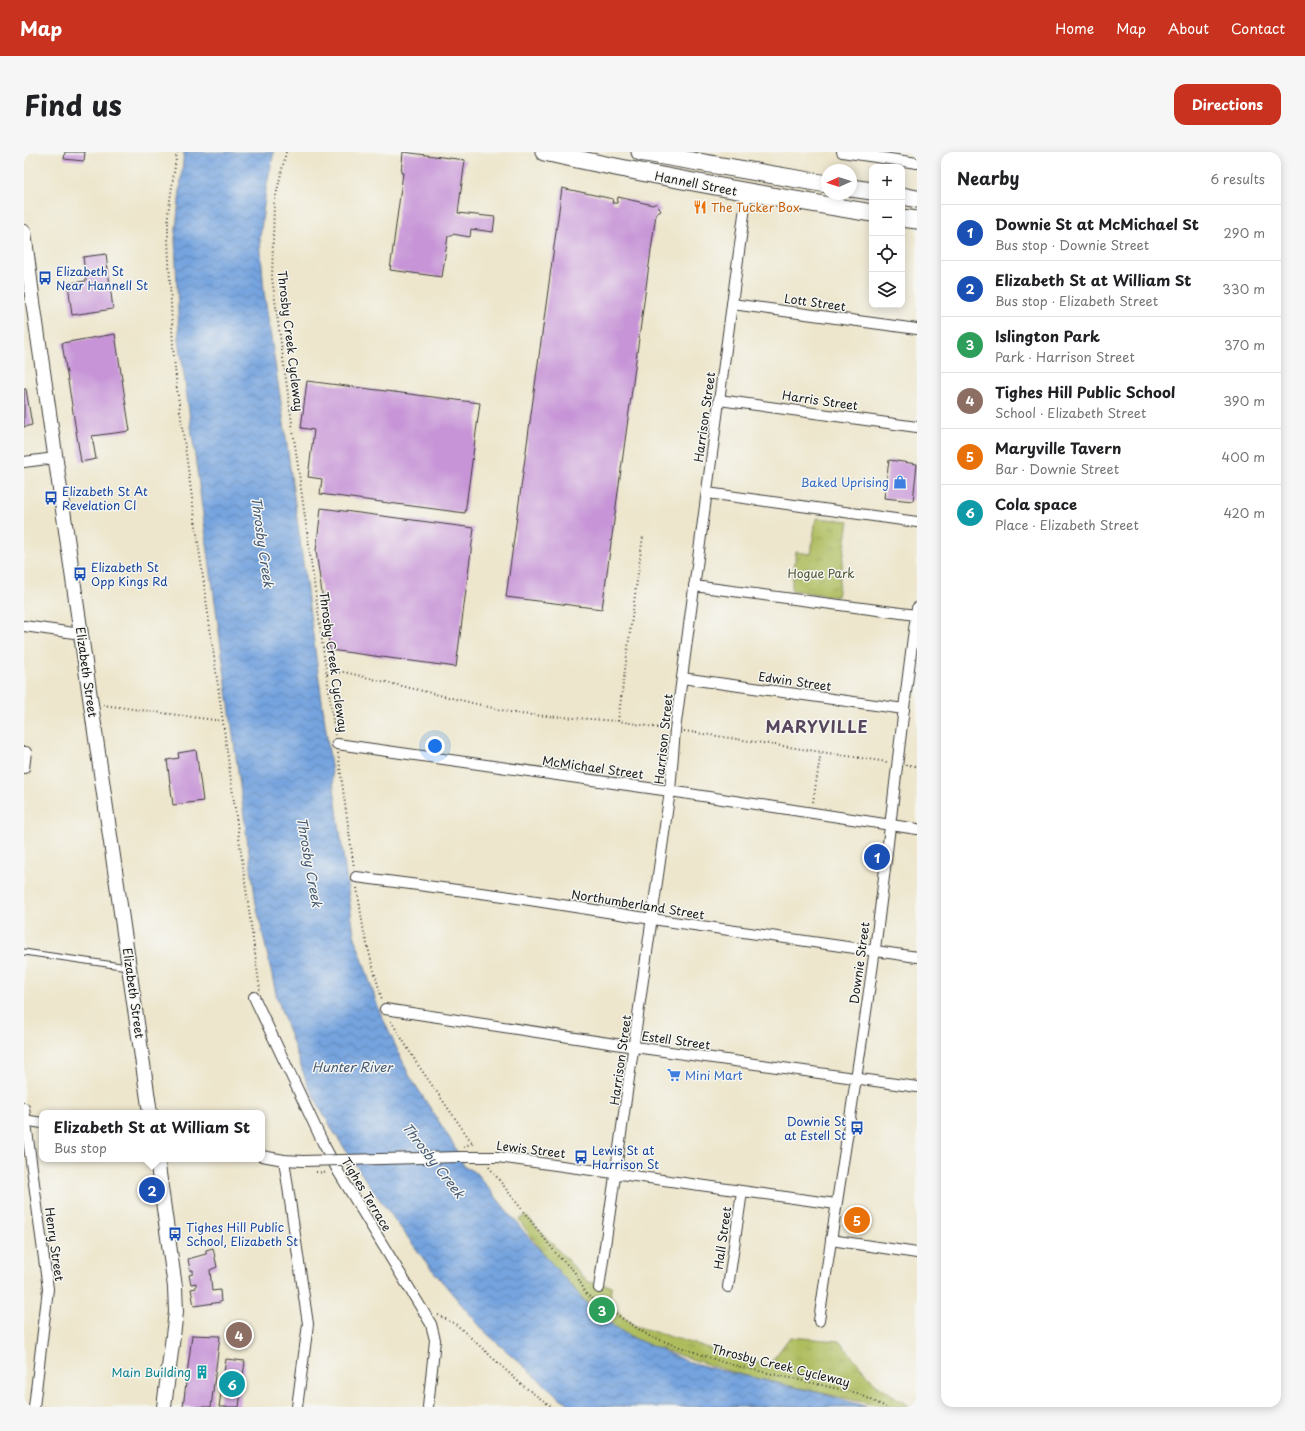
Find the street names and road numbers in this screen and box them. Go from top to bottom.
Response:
street label: Hannell Street [653,166,739,200]
street label: Throsby Creek Cycleway [273,269,309,413]
street label: Lott Street [783,289,847,315]
street label: Harrison Street [689,371,719,463]
street label: Harris Street [781,386,859,414]
street label: Throsby Creek Cycleway [315,590,353,734]
street label: Elizabeth Street [72,626,102,719]
street label: Edwin Street [757,667,833,695]
street label: Harrison Street [649,693,677,785]
street label: McMichael Street [541,751,645,783]
street label: Northumberland Street [570,885,706,923]
street label: Downie Street [844,921,874,1005]
street label: Elizabeth Street [119,947,149,1040]
street label: Harrison Street [605,1014,635,1106]
street label: Estell Street [640,1026,712,1054]
street label: Lewis Street [495,1136,567,1162]
street label: Tighes Terrace [338,1153,396,1235]
street label: Hall Street [709,1205,735,1270]
street label: Henry Street [41,1206,69,1282]
street label: Throsby Creek Cycleway [710,1339,852,1391]

